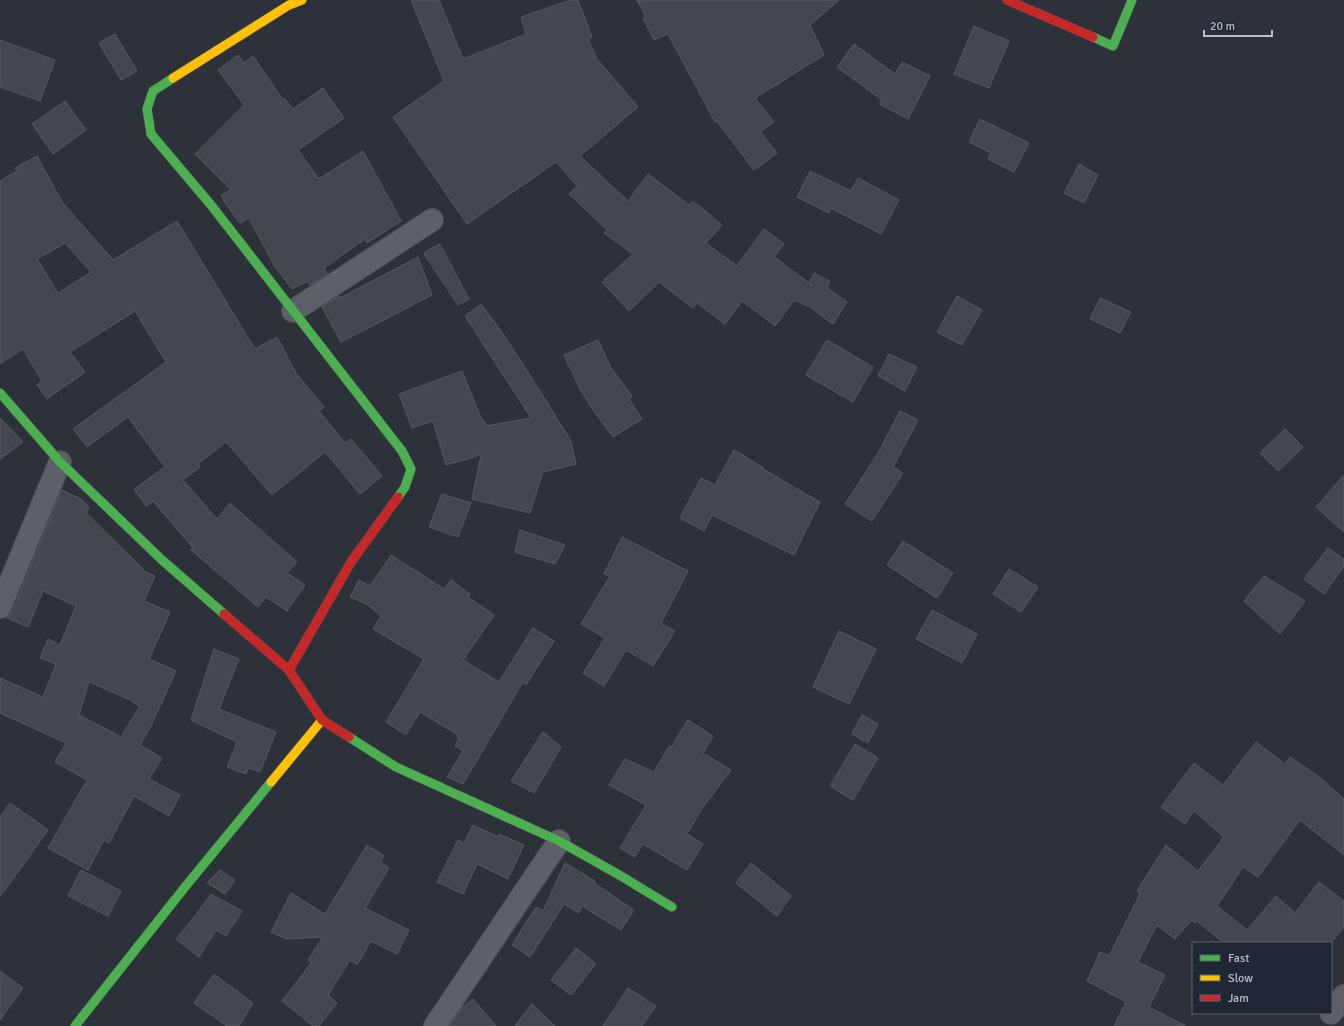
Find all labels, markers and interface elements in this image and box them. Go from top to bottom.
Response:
scale bar [1204,12,1272,38]
text: 20 m [1210,19,1235,34]
legend [1192,942,1332,1014]
text: Fast [1228,951,1249,966]
text: Slow [1228,971,1253,986]
text: Jam [1228,991,1249,1006]

